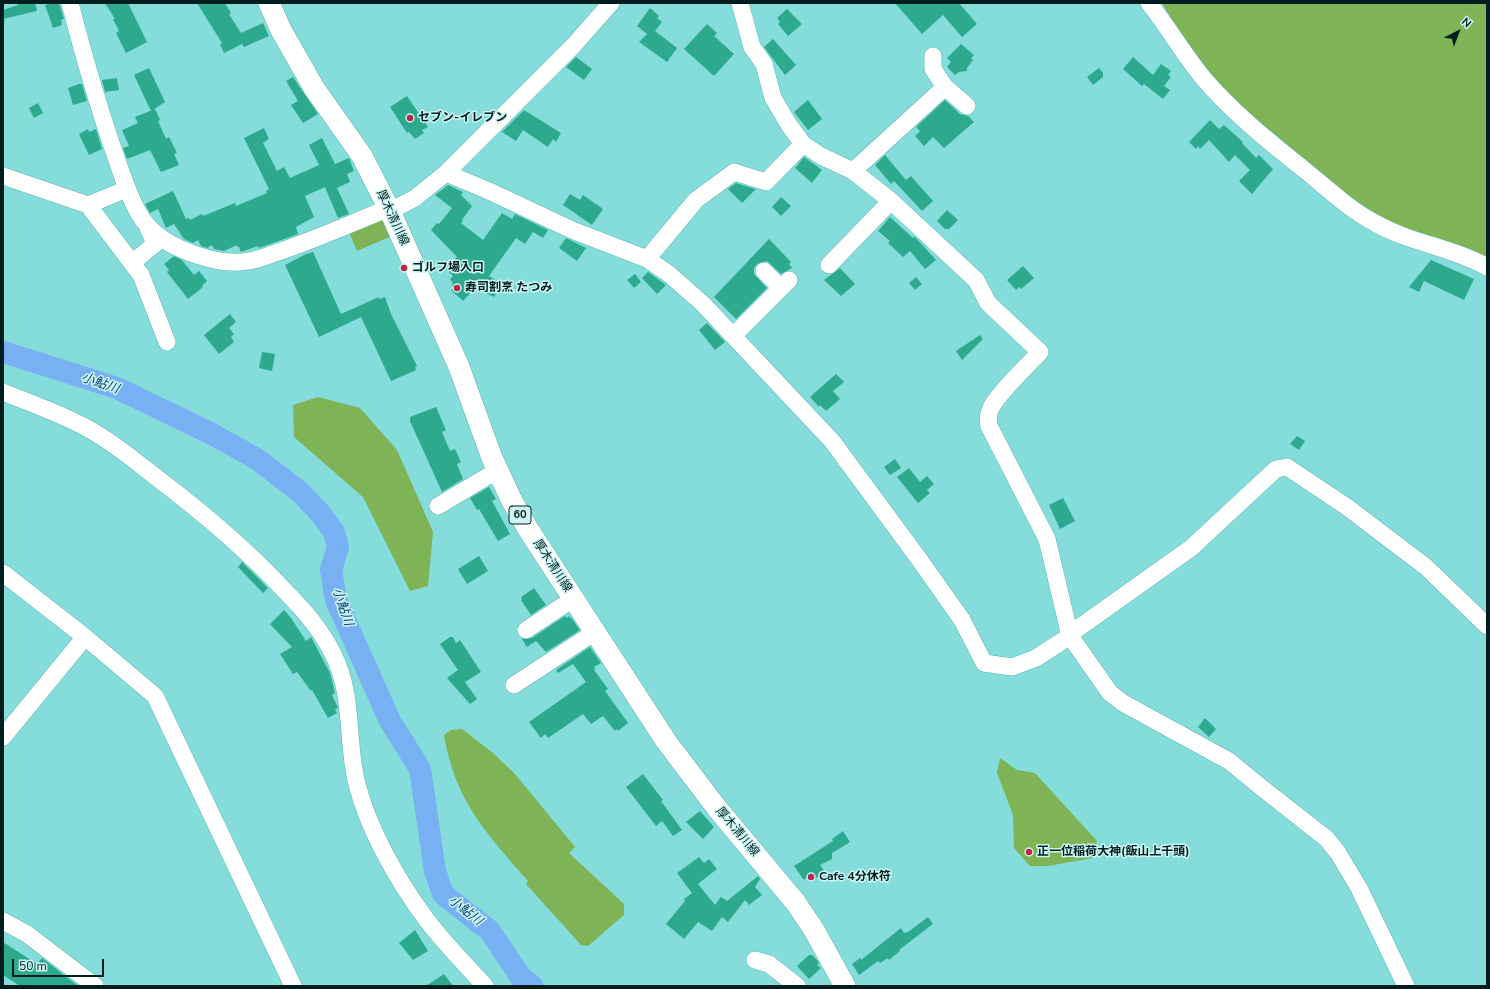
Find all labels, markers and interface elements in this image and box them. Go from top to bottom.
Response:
north arrow [1438,12,1478,52]
text: N [1458,14,1474,31]
place label: セブン-イレブン [418,111,507,125]
marker: セブン-イレブン [405,113,415,123]
street label: 厚木清川線 [373,188,411,248]
place label: ゴルフ場入口 [412,261,484,275]
marker: ゴルフ場入口 [399,263,409,273]
place label: 寿司割烹 たつみ [465,281,552,295]
marker: 寿司割烹 たつみ [452,283,462,293]
water label: 小鮎川 [79,370,121,398]
road number: 60 [509,506,531,524]
street label: 厚木清川線 [530,537,574,595]
water label: 小鮎川 [328,586,356,628]
street label: 厚木清川線 [712,804,762,860]
place label: 正一位稲荷大神(飯山上千頭) [1037,845,1190,859]
marker: 正一位稲荷大神(飯山上千頭) [1024,847,1034,857]
place label: Cafe 4分休符 [819,870,891,884]
marker: Cafe 4分休符 [806,872,816,882]
water label: 小鮎川 [445,893,485,929]
scale bar [14,951,106,977]
text: 50 m [19,958,47,974]

